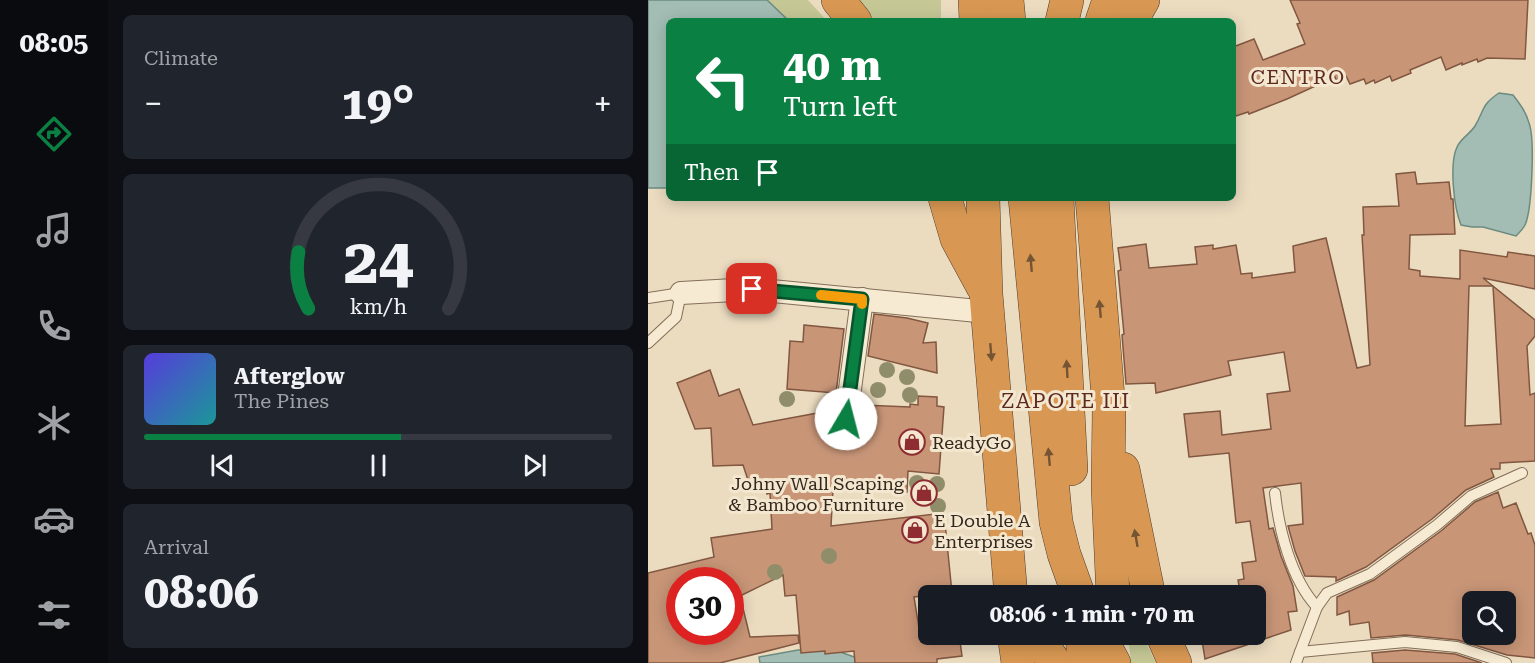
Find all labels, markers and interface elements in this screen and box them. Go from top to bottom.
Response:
text: 08:05 [20,27,88,59]
text: 40 m [783,41,881,90]
icon: left [684,42,762,120]
text: Climate [144,46,218,70]
district label: CENTRO [1250,65,1346,89]
text: 19° [342,77,414,130]
text: − [144,84,162,123]
text: + [594,84,612,123]
text: Turn left [783,91,897,123]
icon: directions [33,113,75,155]
icon: arrive [751,156,784,189]
text: Then [684,160,739,185]
icon: music [33,209,75,251]
text: 24 [343,225,413,298]
one-way arrow [1026,253,1036,272]
pin [726,263,777,314]
icon: arrive [735,272,768,305]
text: km/h [349,294,407,319]
one-way arrow [1095,299,1105,318]
icon: phone [33,305,75,347]
one-way arrow [986,343,996,362]
one-way arrow [1062,360,1071,379]
text: Afterglow [234,364,345,389]
position arrow [814,387,878,451]
text: The Pines [234,389,329,413]
district label: ZAPOTE III [1001,389,1131,413]
icon: climate [33,402,75,444]
shop icon: ReadyGo [897,427,927,457]
place label: ReadyGo [932,432,1011,453]
one-way arrow [1044,447,1054,466]
icon: previous [206,449,239,482]
icon: pause [362,449,395,482]
icon: next [518,449,551,482]
place label: Johny Wall Scaping & Bamboo Furniture [728,473,905,515]
shop icon: Johny Wall Scaping & Bamboo Furniture [909,478,939,508]
icon: car [33,498,75,540]
place label: E Double A Enterprises [934,510,1033,552]
shop icon: E Double A Enterprises [900,515,930,545]
one-way arrow [1131,529,1140,548]
text: Arrival [144,535,209,559]
text: 08:06 [144,566,259,619]
speed limit sign: 30 [666,567,744,645]
map controls [1462,591,1516,645]
button: search [1462,591,1516,645]
icon: filters [33,594,75,636]
text: 08:06 · 1 min · 70 m [990,602,1194,627]

